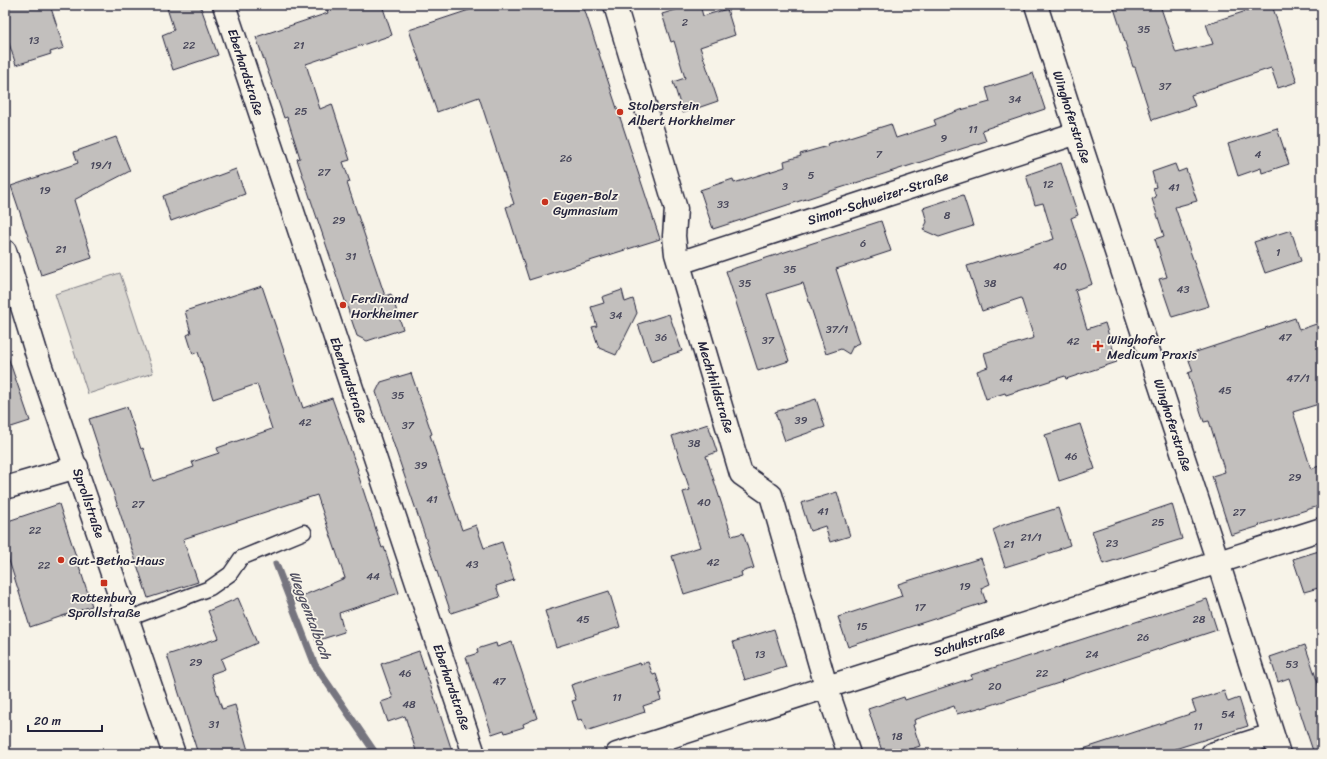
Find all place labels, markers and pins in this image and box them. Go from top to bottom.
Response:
place label: Stolperstein Albert Horkheimer [627,94,736,132]
marker: Stolperstein Albert Horkheimer [615,107,625,117]
place label: Eugen-Bolz Gymnasium [553,184,619,222]
marker: Eugen-Bolz Gymnasium [540,197,550,207]
place label: Ferdinand Horkheimer [351,287,419,325]
marker: Ferdinand Horkheimer [338,300,348,310]
place label: Winghofer Medicum Praxis [1107,328,1198,366]
marker: Winghofer Medicum Praxis [1092,340,1104,352]
place label: Gut-Betha-Haus [69,549,166,572]
marker: Gut-Betha-Haus [56,555,66,565]
marker: Rottenburg Sprollstraße [99,578,109,588]
place label: Rottenburg Sprollstraße [68,586,140,624]

